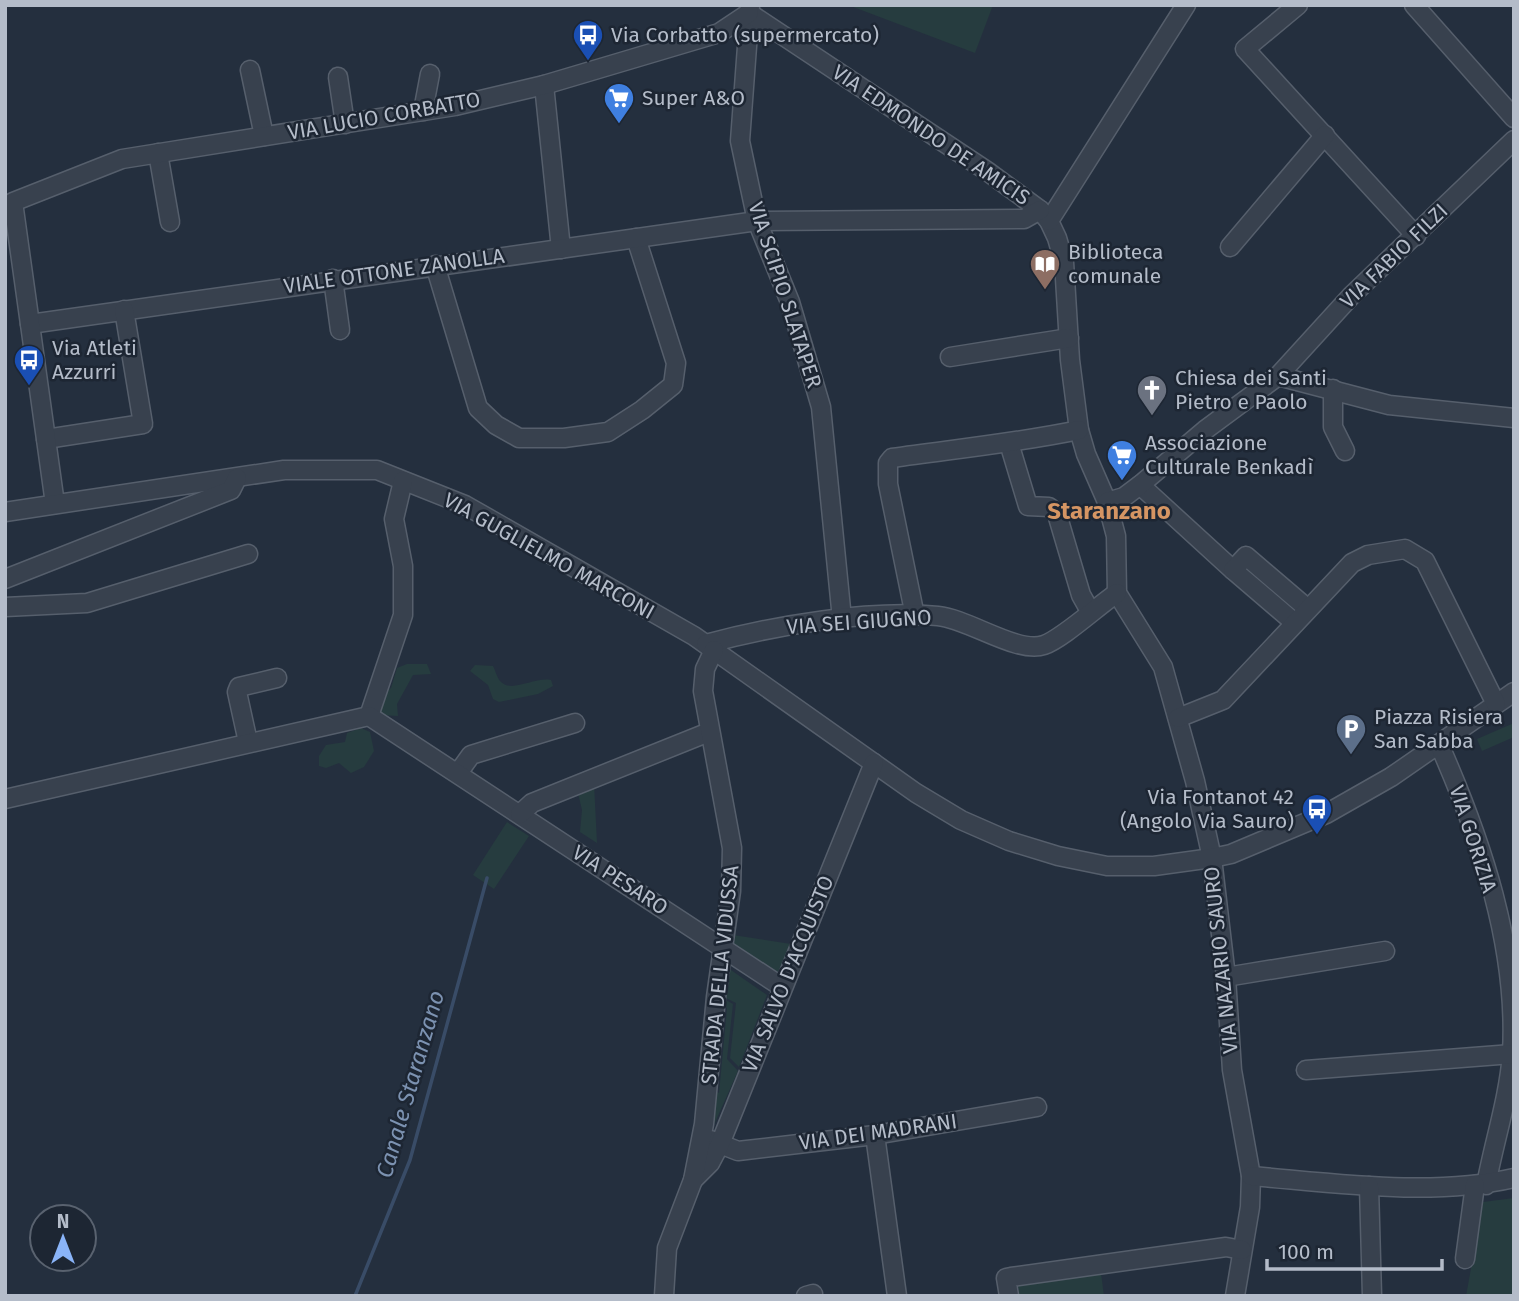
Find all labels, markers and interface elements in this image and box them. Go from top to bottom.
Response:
bus stop icon: Via Corbatto (supermercato) [571,18,605,62]
place label: Via Corbatto (supermercato) [611,22,879,48]
street label: VIA EDMONDO DE AMICIS [827,59,1035,211]
supermarket icon: Super A&O [602,81,636,125]
place label: Super A&O [642,85,745,111]
street label: VIA LUCIO CORBATTO [286,86,482,146]
street label: VIA FABIO FILZI [1335,198,1453,314]
street label: VIA SCIPIO SLATAPER [743,199,827,392]
place label: Biblioteca comunale [1068,239,1163,289]
street label: VIALE OTTONE ZANOLLA [282,243,506,299]
library icon: Biblioteca comunale [1028,247,1062,291]
place label: Via Atleti Azzurri [52,335,137,385]
bus stop icon: Via Atleti Azzurri [12,343,46,387]
place label: Chiesa dei Santi Pietro e Paolo [1175,365,1327,415]
church icon: Chiesa dei Santi Pietro e Paolo [1135,373,1169,417]
place label: Associazione Culturale Benkadì [1145,430,1313,480]
supermarket icon: Associazione Culturale Benkadì [1105,438,1139,482]
street label: VIA GUGLIELMO MARCONI [439,487,659,625]
district label: Staranzano [1047,497,1171,525]
street label: VIA SEI GIUGNO [786,604,932,640]
place label: Piazza Risiera San Sabba [1374,704,1503,754]
parking icon: Piazza Risiera San Sabba [1334,712,1368,756]
street label: VIA GORIZIA [1443,782,1503,896]
place label: Via Fontanot 42 (Angolo Via Sauro) [1120,784,1294,834]
bus stop icon: Via Fontanot 42 (Angolo Via Sauro) [1300,792,1334,836]
street label: VIA PESARO [567,839,673,921]
street label: STRADA DELLA VIDUSSA [696,864,744,1086]
street label: VIA NAZARIO SAURO [1198,865,1244,1055]
street label: VIA SALVO D'ACQUISTO [737,872,839,1076]
water label: Canale Staranzano [370,987,450,1181]
street label: VIA DEI MADRANI [797,1108,959,1156]
north arrow [28,1203,98,1273]
text: N [57,1210,69,1233]
scale bar [1267,1228,1442,1272]
text: 100 m [1278,1239,1334,1265]

